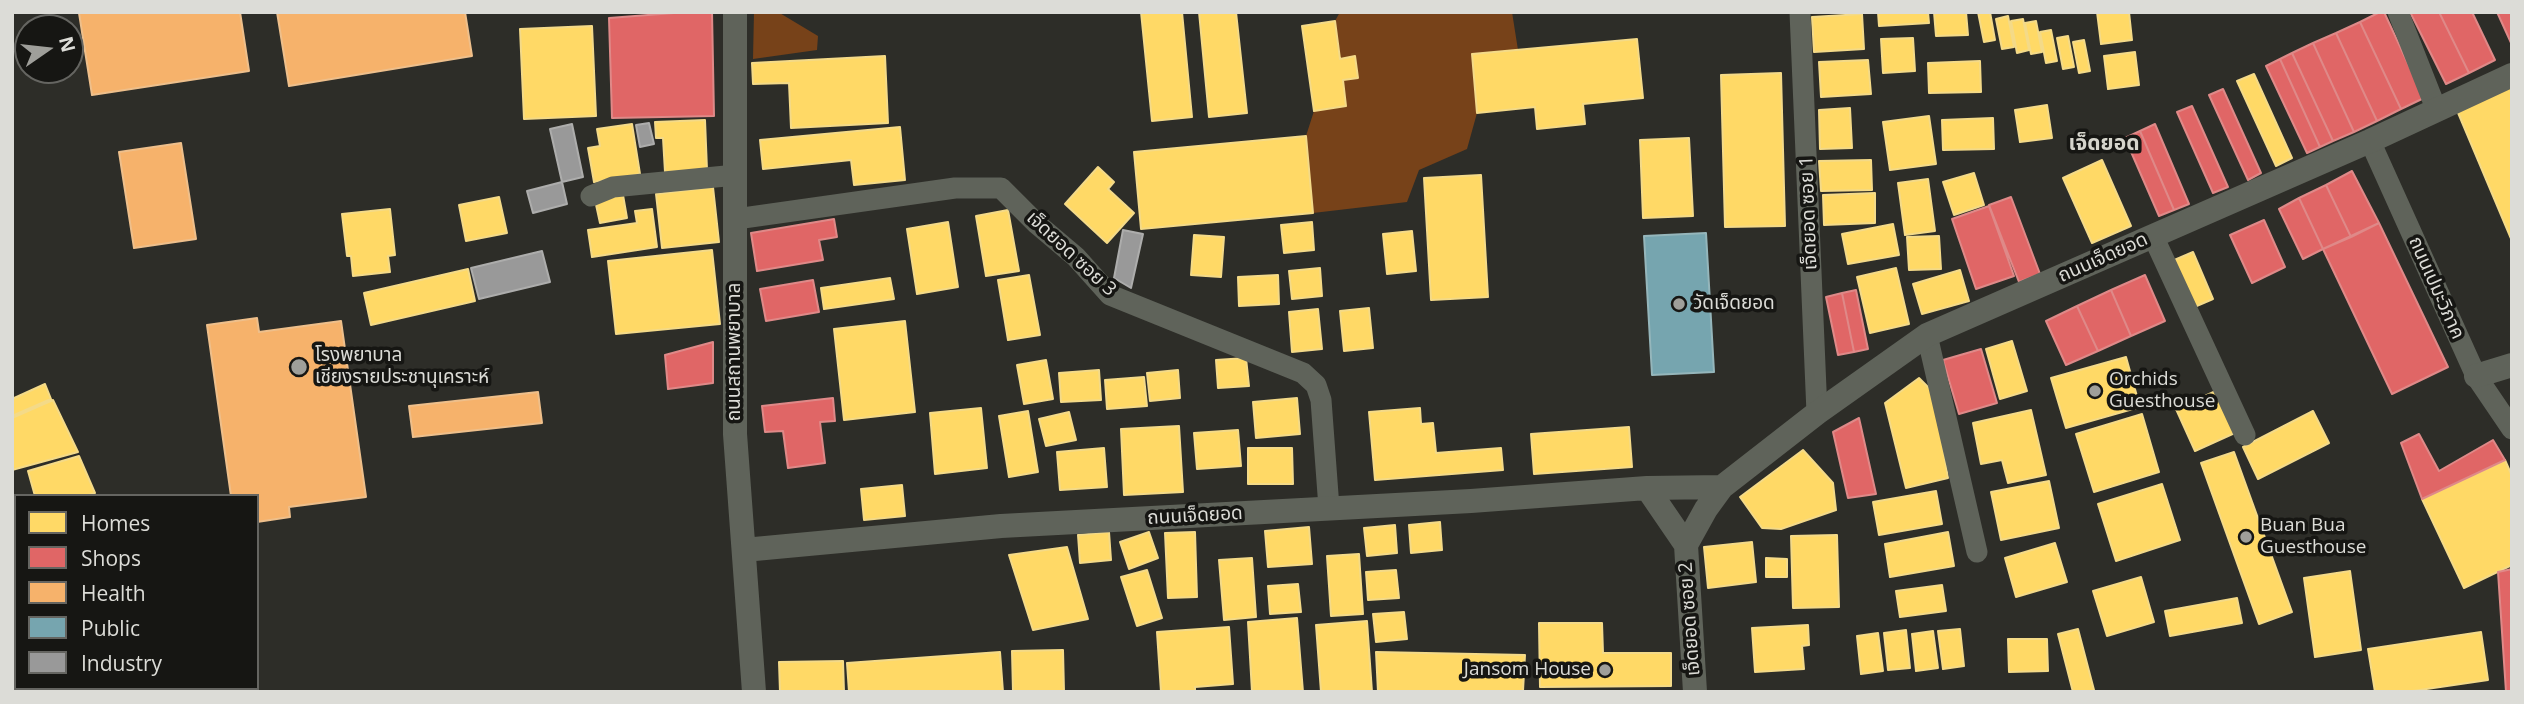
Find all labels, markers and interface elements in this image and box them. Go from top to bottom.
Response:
north arrow [14,14,84,84]
text: N [53,34,82,55]
district label: เจ็ดยอด [2069,131,2139,157]
street label: เจ็ดยอด ซอย 1 [1796,156,1822,270]
street label: เจ็ดยอด ซอย 3 [1021,207,1121,301]
street label: ถนนเจ็ดยอด [2055,228,2151,288]
street label: ถนนเปมะวิภาค [2403,233,2469,343]
street label: ถนนสถานพยาบาล [724,283,746,421]
place label: วัดเจ็ดยอด [1693,293,1775,315]
marker: วัดเจ็ดยอด [1671,296,1687,312]
place label: โรงพยาบาล เชียงรายประชานุเคราะห์ [315,345,489,389]
marker: โรงพยาบาล เชียงรายประชานุเคราะห์ [289,357,309,377]
place label: Orchids Guesthouse [2109,369,2215,413]
marker: Orchids Guesthouse [2087,383,2103,399]
legend [14,494,259,690]
street label: ถนนเจ็ดยอด [1147,502,1243,530]
text: Homes [81,509,150,537]
place label: Buan Bua Guesthouse [2260,515,2366,559]
marker: Buan Bua Guesthouse [2238,529,2254,545]
text: Shops [81,544,141,572]
street label: เจ็ดยอด ซอย 2 [1675,561,1705,677]
text: Health [81,579,146,607]
text: Public [81,614,140,642]
text: Industry [81,649,162,677]
place label: Jansom House [1464,659,1591,681]
marker: Jansom House [1597,662,1613,678]

